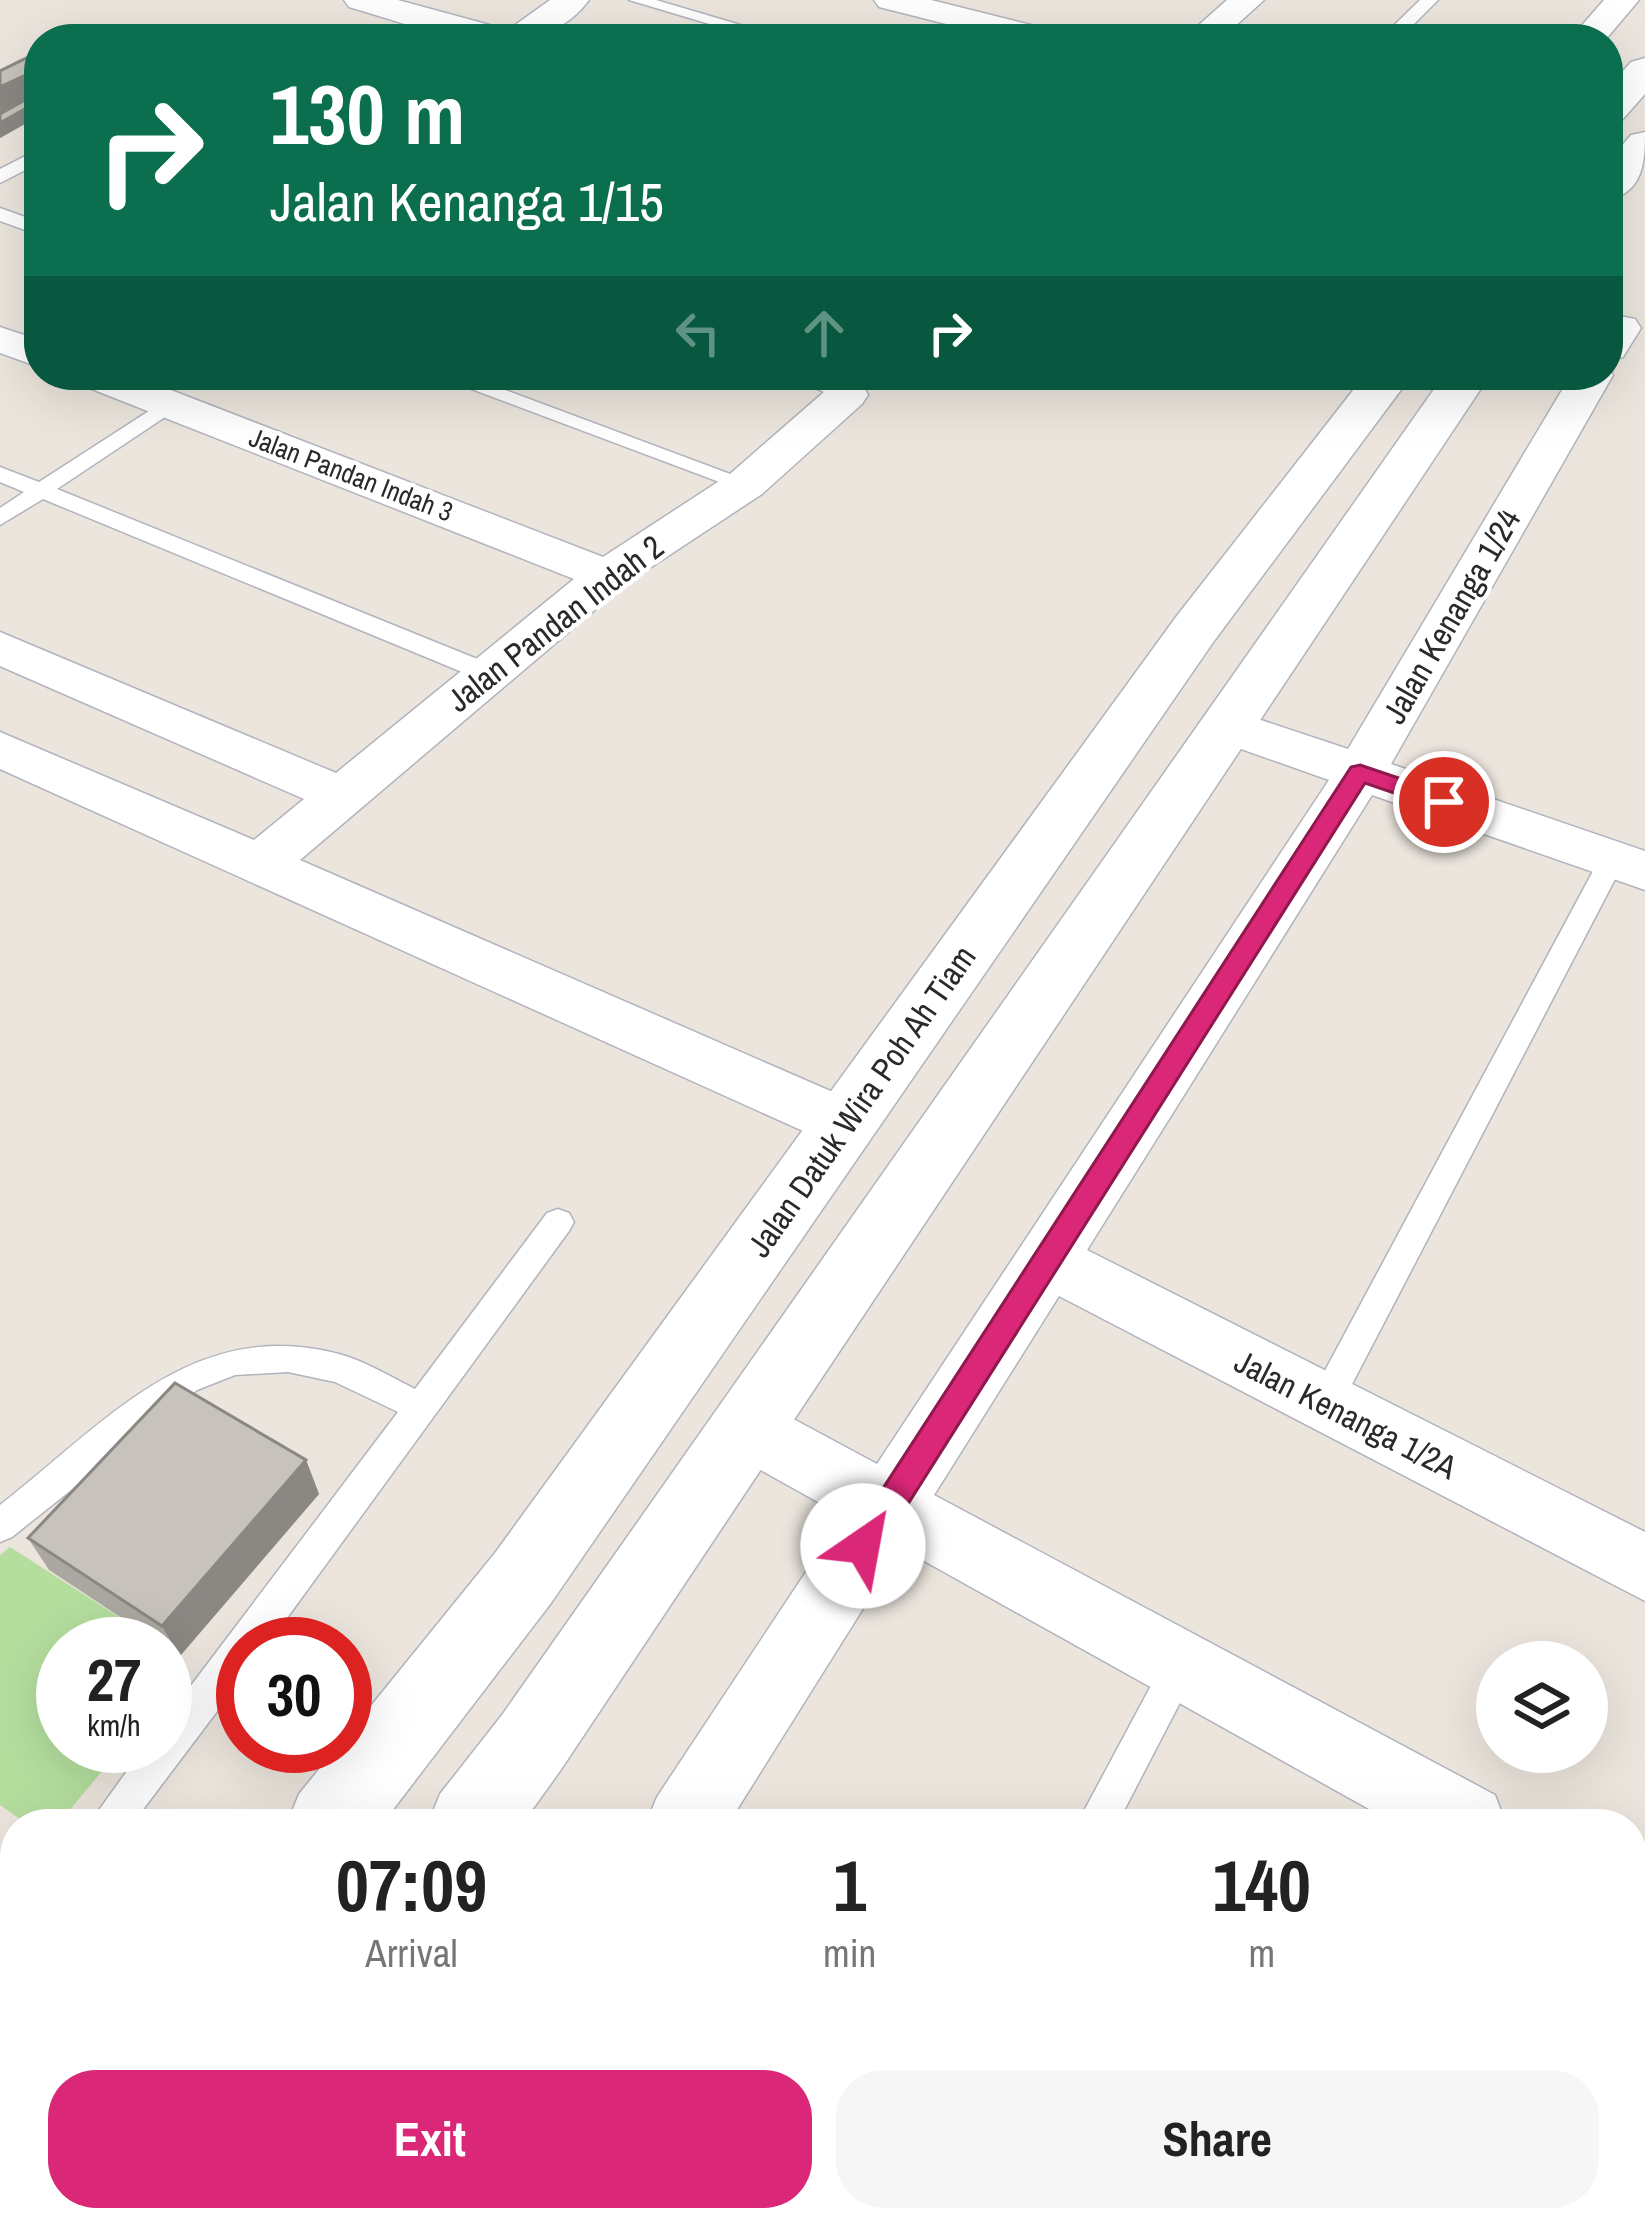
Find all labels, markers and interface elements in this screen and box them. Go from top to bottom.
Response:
text: 130 m [270,57,465,170]
icon: right [72,72,228,228]
text: Jalan Kenanga 1/15 [270,165,664,238]
icon: left [665,300,731,366]
icon: ahead [791,300,857,366]
icon: right [917,300,983,366]
street label: Jalan Pandan Indah 3 [244,419,458,529]
street label: Jalan Kenanga 1/24 [1372,501,1530,731]
street label: Jalan Pandan Indah 2 [438,525,672,721]
pin [1393,751,1495,853]
icon: arrive [1411,769,1477,835]
street label: Jalan Datuk Wira Poh Ah Tiam [737,937,985,1265]
street label: Jalan Kenanga 1/2A [1227,1339,1465,1489]
position arrow [800,1483,926,1609]
speed limit sign: 30 [216,1617,372,1773]
text: 27 [87,1639,141,1720]
map controls [1476,1641,1608,1773]
button: layers [1476,1641,1608,1773]
text: km/h [87,1705,141,1745]
text: 07:09 [336,1836,487,1933]
text: 1 [833,1836,866,1933]
text: 140 [1212,1836,1311,1933]
text: Arrival [365,1927,458,1979]
text: min [823,1927,876,1979]
text: m [1248,1927,1275,1979]
button: Exit [48,2070,812,2208]
button: Share [836,2070,1599,2208]

